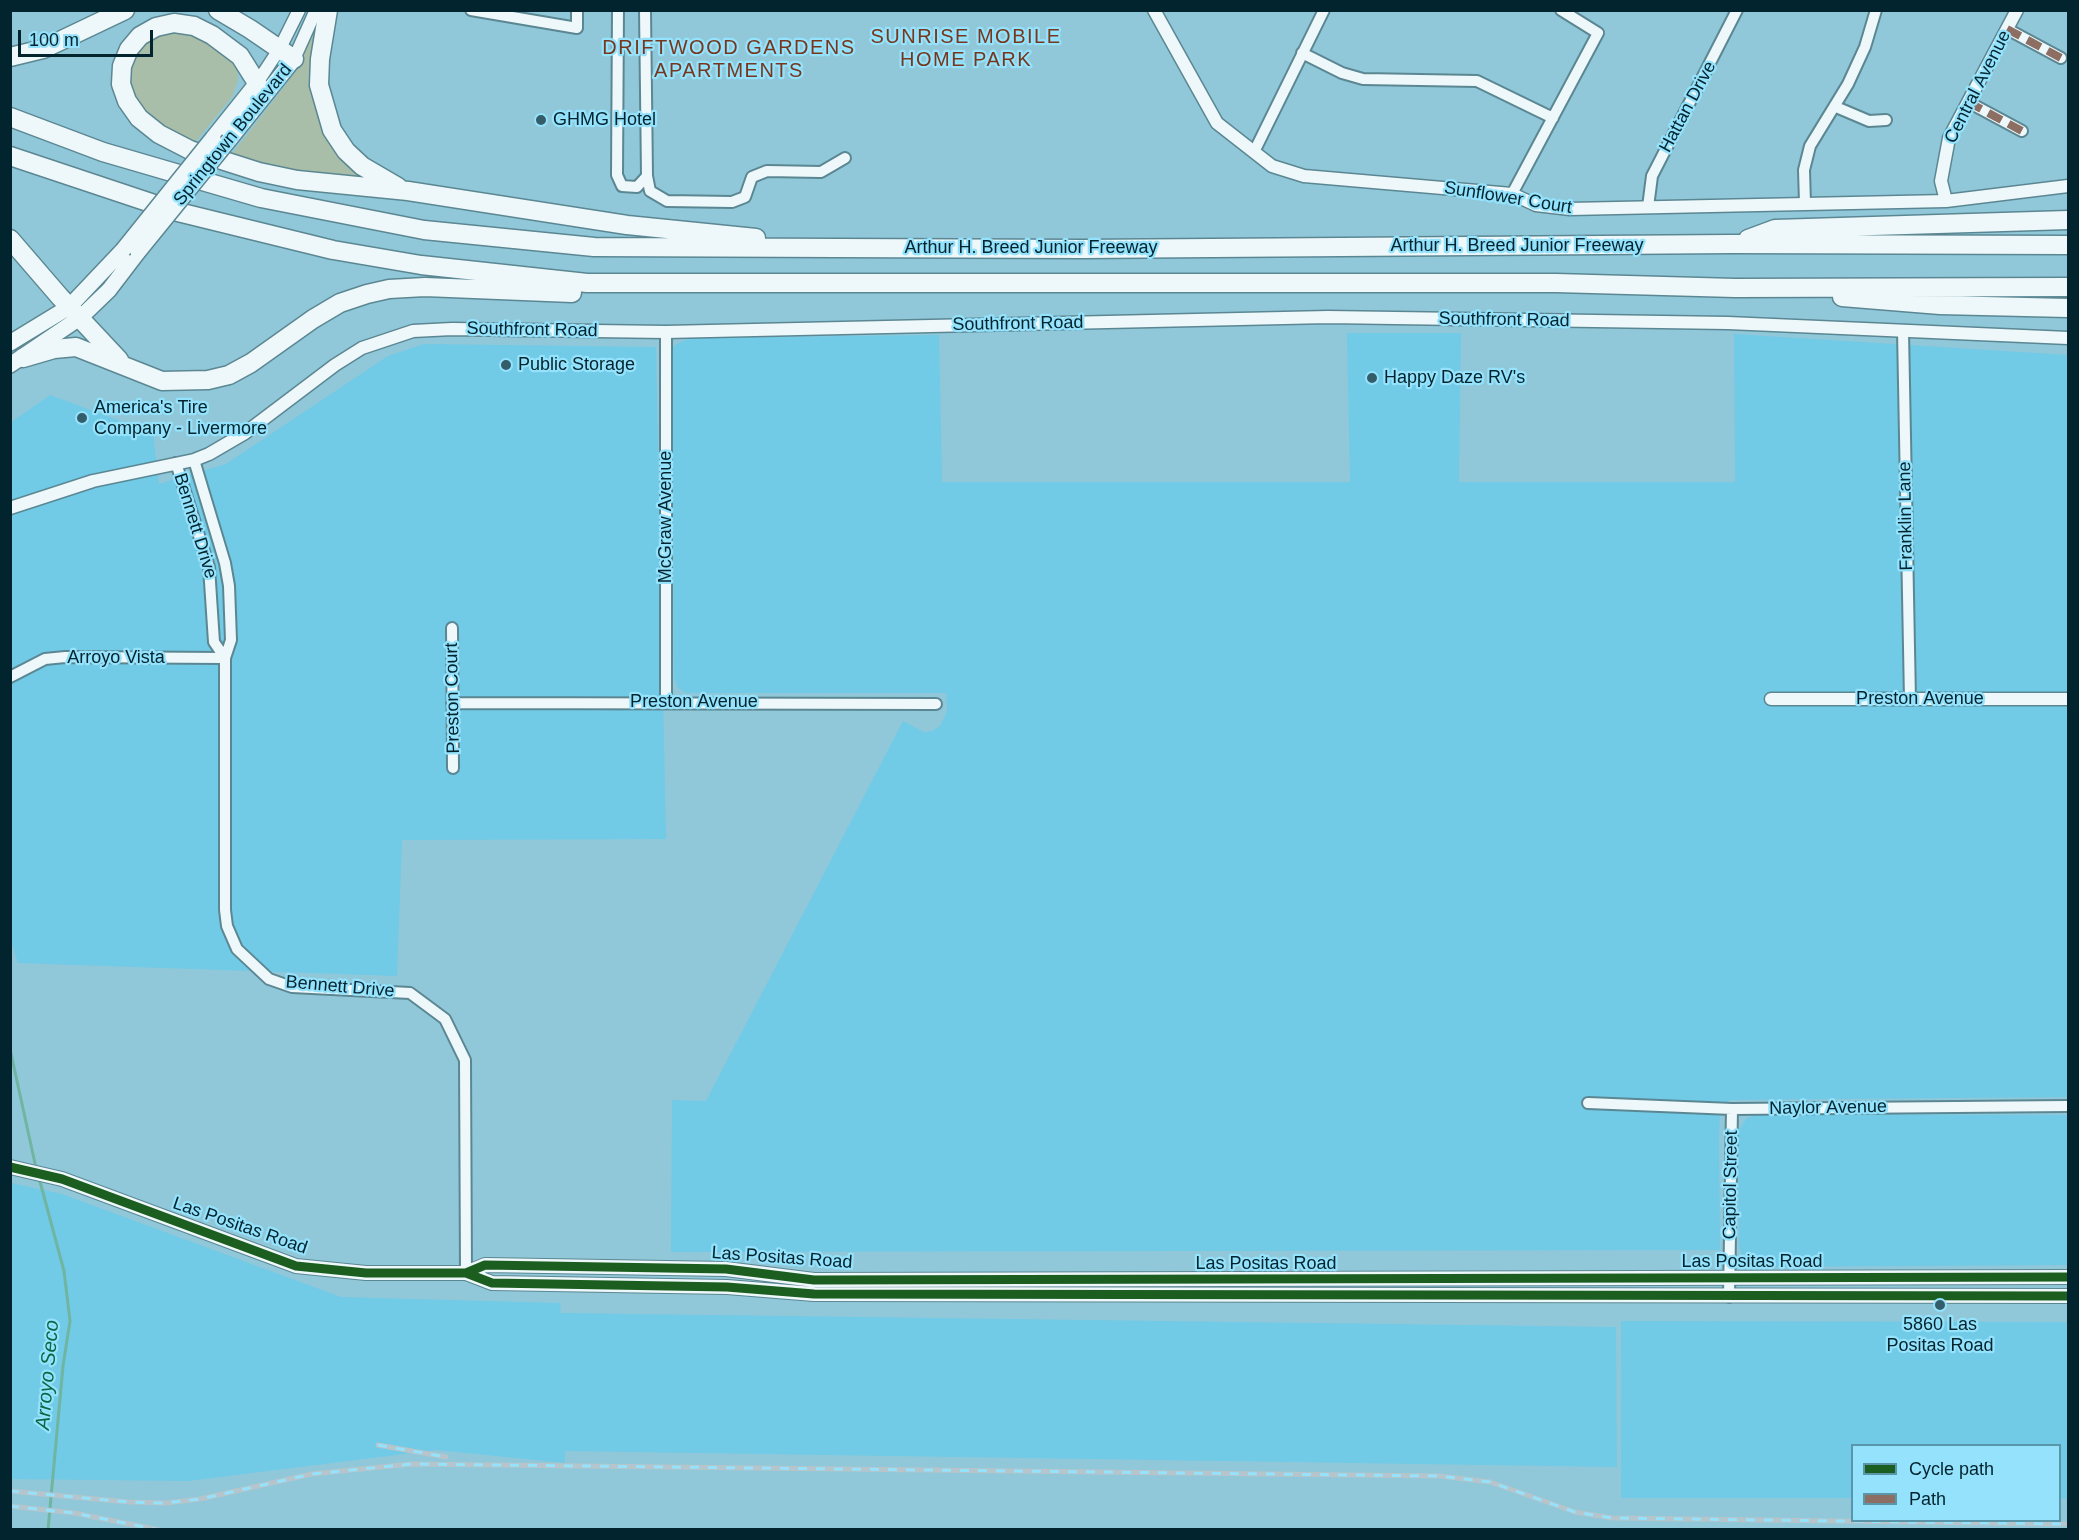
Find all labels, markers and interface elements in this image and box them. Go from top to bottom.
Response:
scale bar [21,18,156,56]
district label: SUNRISE MOBILE HOME PARK [870,25,1062,72]
street label: Central Avenue [1940,27,2016,147]
text: 100 m [29,30,79,50]
district label: DRIFTWOOD GARDENS APARTMENTS [602,36,856,83]
street label: Hattan Drive [1655,58,1721,156]
street label: Springtown Boulevard [169,60,297,210]
place label: GHMG Hotel [553,109,656,131]
marker: GHMG Hotel [534,113,548,127]
street label: Sunflower Court [1443,177,1573,219]
street label: Arthur H. Breed Junior Freeway [1390,235,1644,257]
street label: Arthur H. Breed Junior Freeway [904,237,1158,259]
street label: Southfront Road [1438,308,1570,332]
street label: Southfront Road [952,312,1084,336]
street label: Southfront Road [466,318,598,342]
place label: Public Storage [518,354,635,376]
marker: Public Storage [499,358,513,372]
place label: Happy Daze RV's [1384,367,1525,389]
marker: Happy Daze RV's [1365,371,1379,385]
place label: America's Tire Company - Livermore [94,397,267,440]
marker: America's Tire Company - Livermore [75,411,89,425]
street label: McGraw Avenue [655,451,677,583]
street label: Franklin Lane [1894,461,1918,571]
street label: Bennett Drive [169,471,221,581]
street label: Preston Court [441,642,465,754]
street label: Arroyo Vista [67,647,165,669]
street label: Preston Avenue [1856,688,1984,710]
street label: Preston Avenue [630,691,758,713]
street label: Bennett Drive [285,971,395,1003]
street label: Naylor Avenue [1769,1096,1887,1120]
street label: Capitol Street [1719,1130,1743,1240]
street label: Las Positas Road [170,1193,310,1259]
street label: Las Positas Road [711,1242,853,1274]
street label: Las Positas Road [1681,1251,1823,1273]
street label: Las Positas Road [1195,1253,1337,1275]
marker: 5860 Las Positas Road [1933,1298,1947,1312]
place label: 5860 Las Positas Road [1886,1314,1994,1356]
water label: Arroyo Seco [31,1319,65,1431]
legend [1851,1444,2061,1522]
text: Cycle path [1909,1459,1994,1479]
text: Path [1909,1489,1946,1509]

